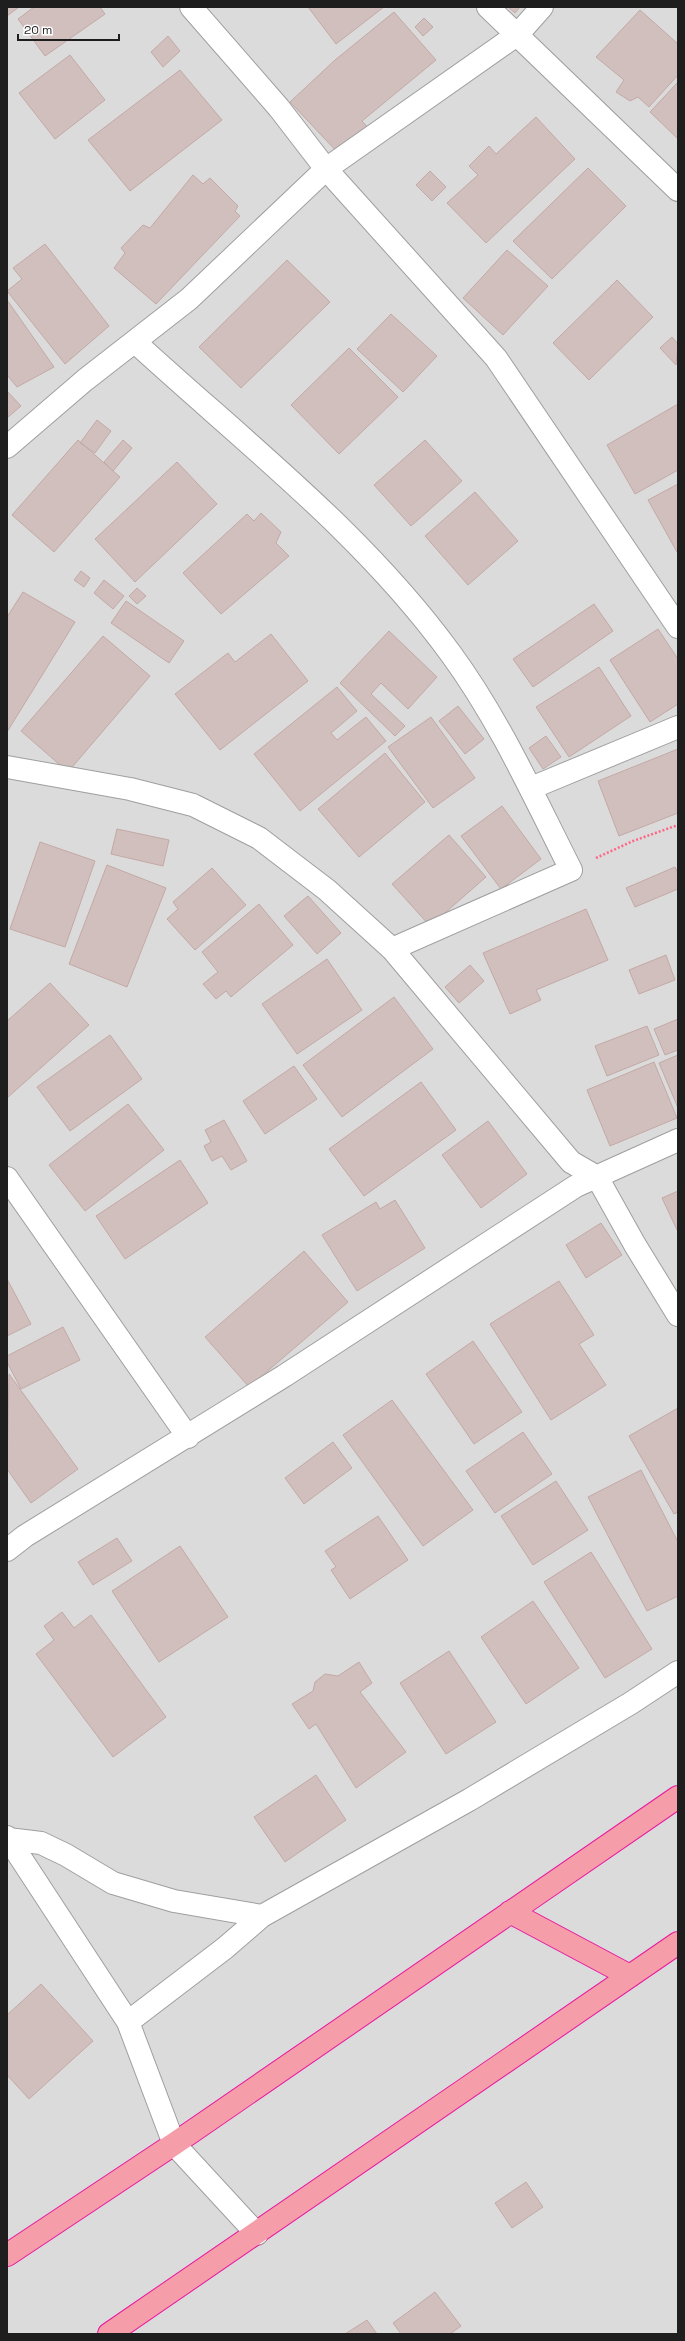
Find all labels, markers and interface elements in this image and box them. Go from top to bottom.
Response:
scale bar [18,16,119,42]
text: 20 m [24,22,52,38]

